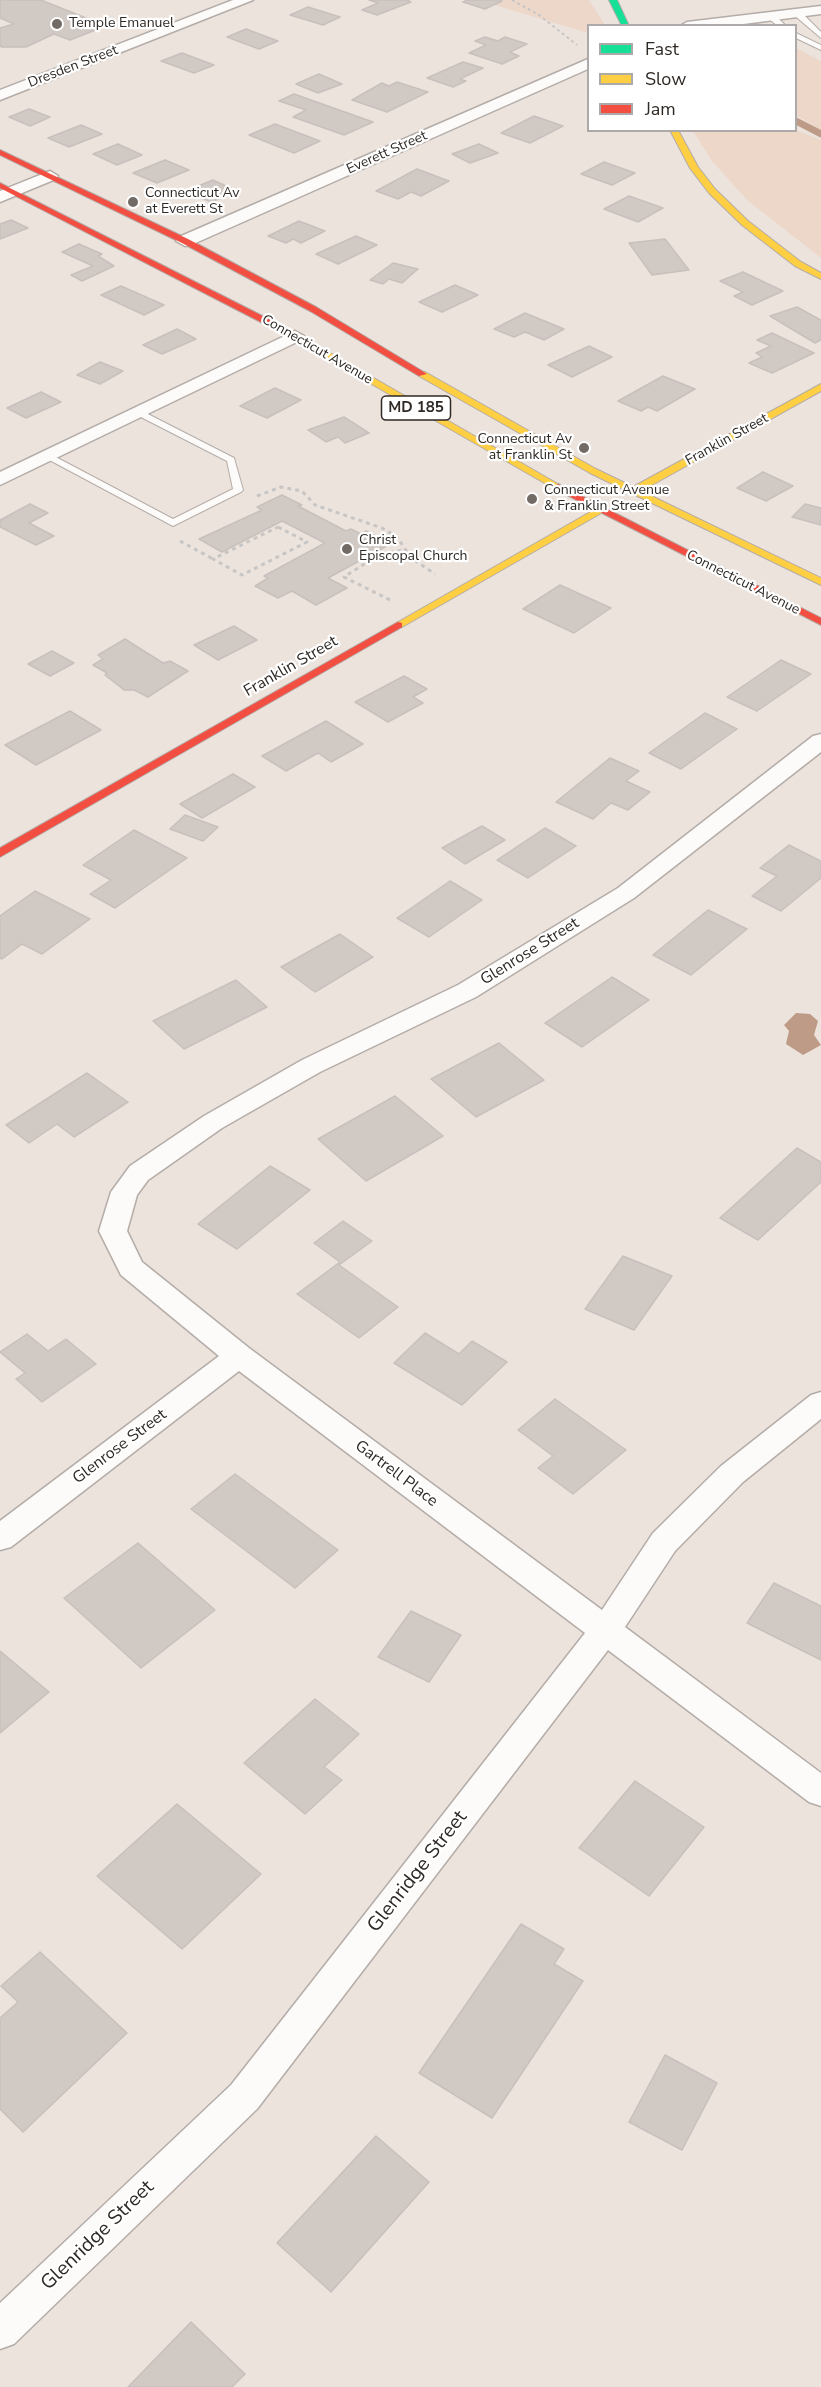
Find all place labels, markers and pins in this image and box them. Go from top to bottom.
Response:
place label: Temple Emanuel [69,16,174,32]
marker: Temple Emanuel [50,17,64,31]
place label: Connecticut Av at Everett St [145,186,240,219]
marker: Connecticut Av at Everett St [126,195,140,209]
place label: Connecticut Av at Franklin St [477,432,572,464]
marker: Connecticut Av at Franklin St [577,441,591,455]
place label: Connecticut Avenue & Franklin Street [544,483,669,516]
marker: Connecticut Avenue & Franklin Street [525,492,539,506]
place label: Christ Episcopal Church [359,533,467,566]
marker: Christ Episcopal Church [340,542,354,556]

